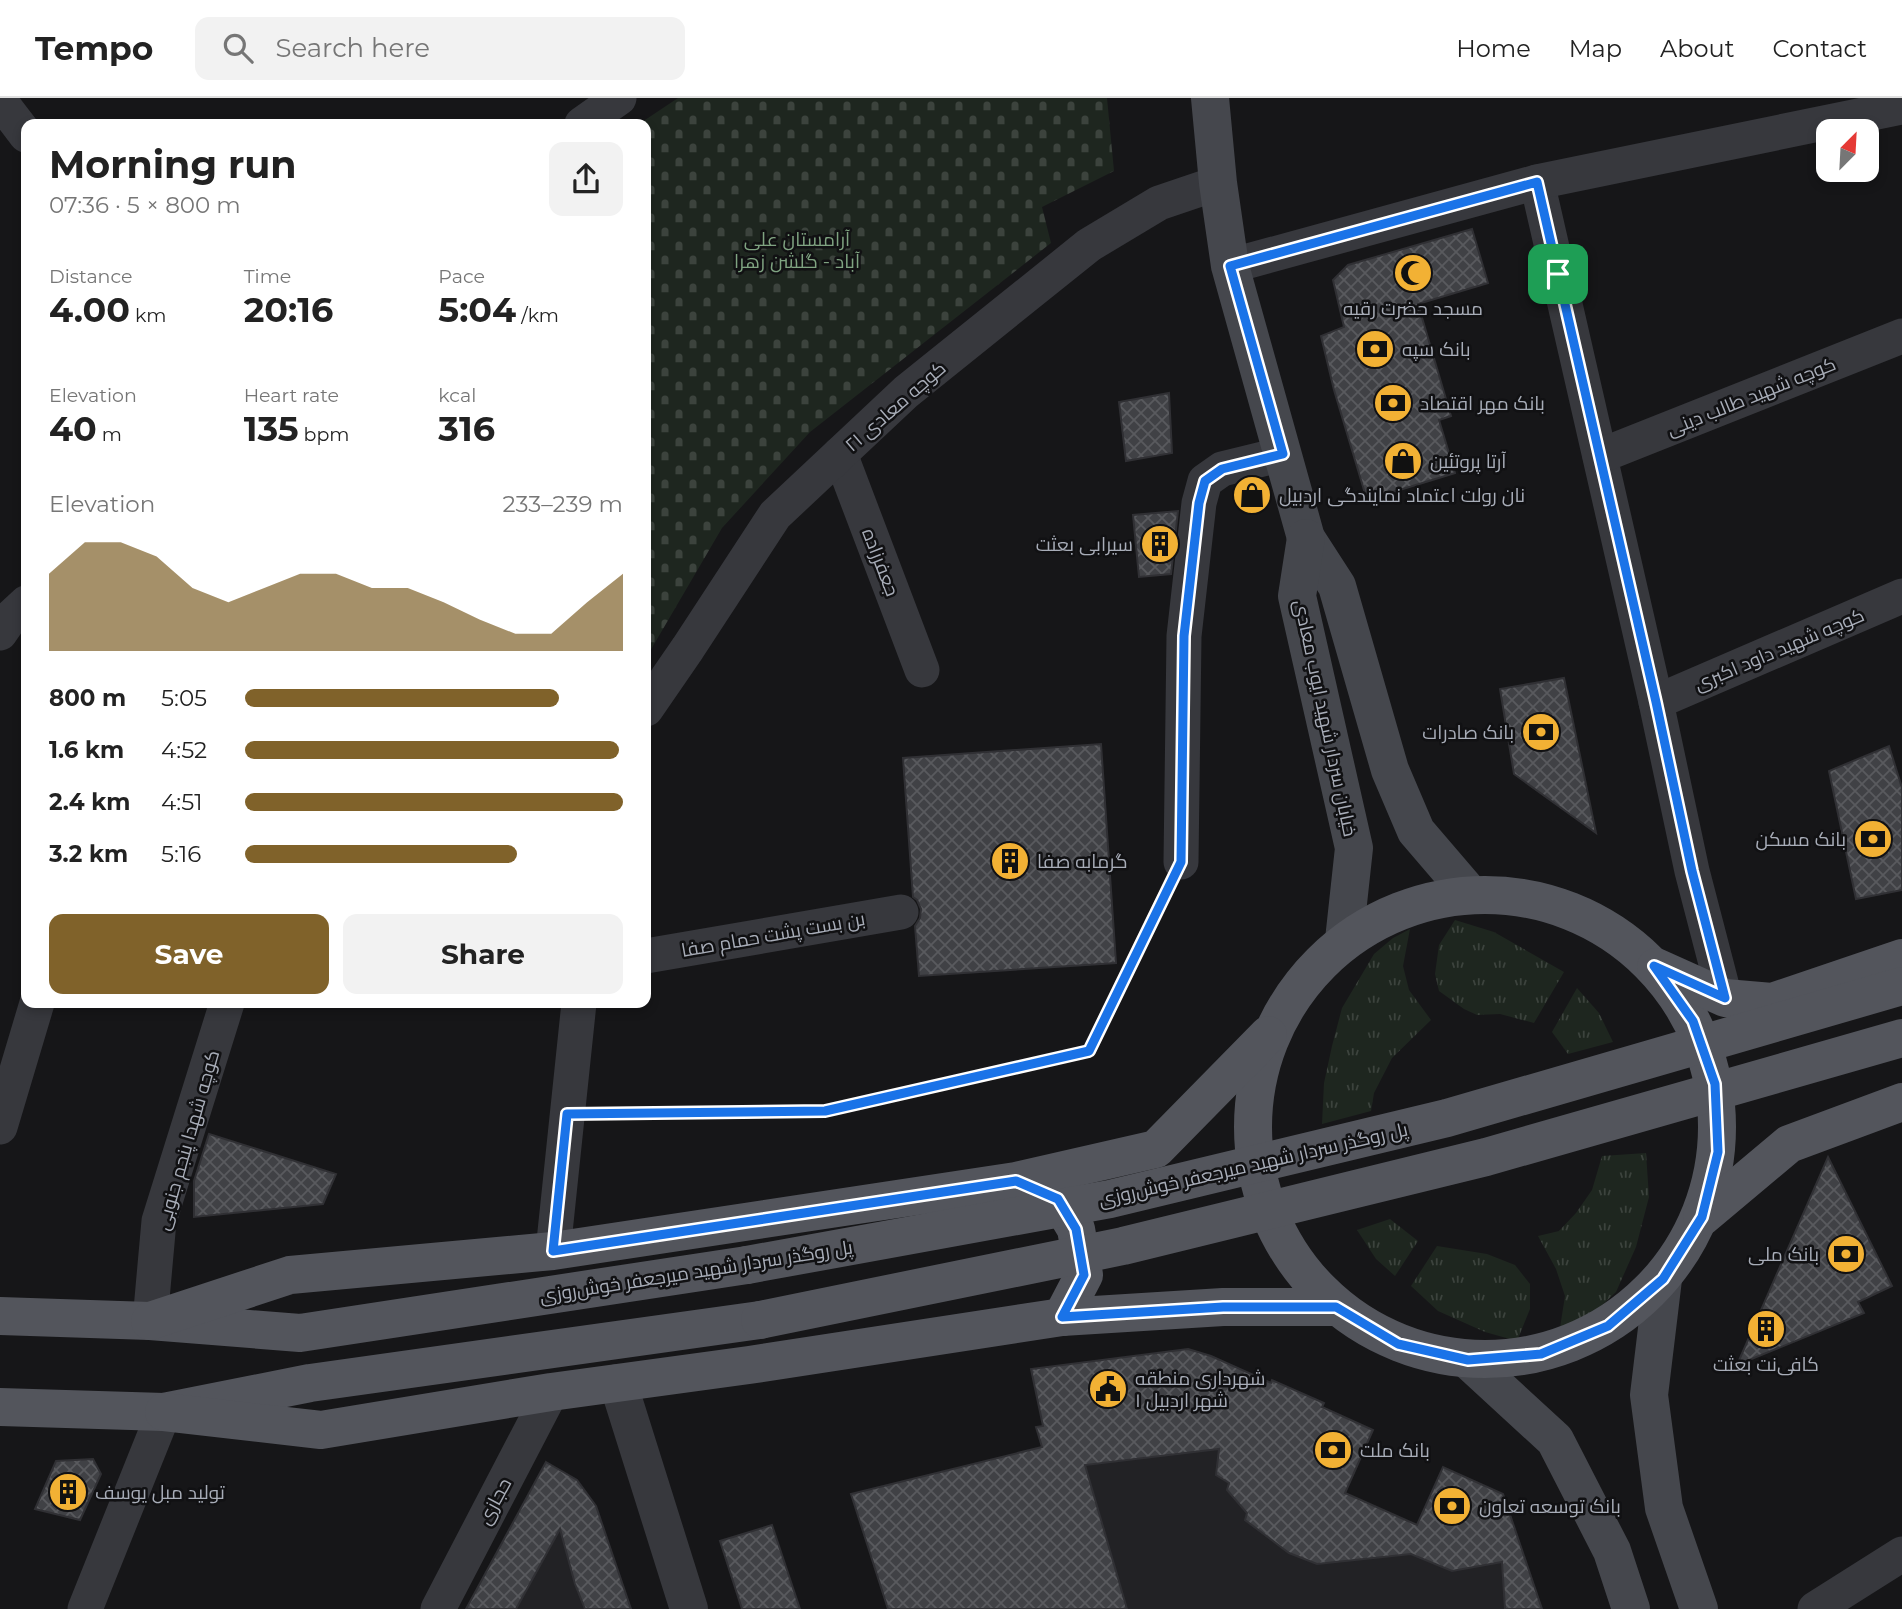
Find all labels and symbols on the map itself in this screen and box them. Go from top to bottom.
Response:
north arrow [1816,119,1880,182]
park label: آرامستان علی آباد - گلشن زهرا [734,228,860,273]
pin [1528,244,1588,304]
mosque icon: مسجد حضرت رقیه [1392,252,1434,294]
place label: مسجد حضرت رقیه [1343,297,1483,320]
bank icon: بانک سپه [1354,328,1396,370]
place label: بانک سپه [1402,338,1471,361]
street label: کوچه شهید طالب دینی [1663,352,1840,442]
street label: کوچه معادی ۲۱ [840,356,951,457]
bank icon: بانک مهر اقتصاد [1372,382,1414,424]
place label: بانک مهر اقتصاد [1420,392,1545,415]
shop icon: آرتا پروتئین [1382,440,1424,482]
place label: آرتا پروتئین [1430,450,1506,474]
shop icon: نان رولت اعتماد نمایندگی اردبیل [1231,474,1273,516]
place label: نان رولت اعتماد نمایندگی اردبیل [1279,484,1525,507]
building icon: سیرابی بعثت [1139,523,1181,565]
street label: جعفرزاده [857,525,904,599]
place label: سیرابی بعثت [1036,533,1133,556]
street label: خیابان سردار شهید ایوب معادی [1289,598,1362,839]
street label: کوچه شهید داود اکبری [1691,603,1868,697]
bank icon: بانک صادرات [1520,711,1562,753]
place label: بانک صادرات [1422,721,1514,744]
bank icon: بانک مسکن [1852,818,1894,860]
place label: بانک مسکن [1755,828,1846,851]
building icon: گرمابه صفا [989,840,1031,882]
place label: گرمابه صفا [1037,850,1128,873]
street label: بن بست پشت حمام صفا [679,907,867,964]
street label: کوچه شهدا پنجم جنوبی [151,1047,226,1233]
street label: پل روگذر سردار شهید میرجعفر خوش‌روزی [1096,1118,1410,1212]
bank icon: بانک ملی [1825,1233,1867,1275]
street label: پل روگذر سردار شهید میرجعفر خوش‌روزی [538,1235,854,1309]
place label: بانک ملی [1748,1243,1819,1266]
building icon: کافی‌نت بعثت [1745,1308,1787,1350]
place label: کافی‌نت بعثت [1713,1353,1819,1376]
place label: شهرداری منطقه ۱ شهر اردبیل [1135,1367,1265,1412]
public building icon: شهرداری منطقه ۱ شهر اردبیل [1087,1368,1129,1410]
bank icon: بانک ملت [1312,1429,1354,1471]
place label: بانک ملت [1360,1439,1430,1462]
building icon: تولید مبل یوسف [47,1471,89,1513]
street label: حجازی [473,1474,516,1529]
place label: تولید مبل یوسف [95,1481,225,1504]
bank icon: بانک توسعه تعاون [1431,1485,1473,1527]
place label: بانک توسعه تعاون [1479,1495,1621,1518]

